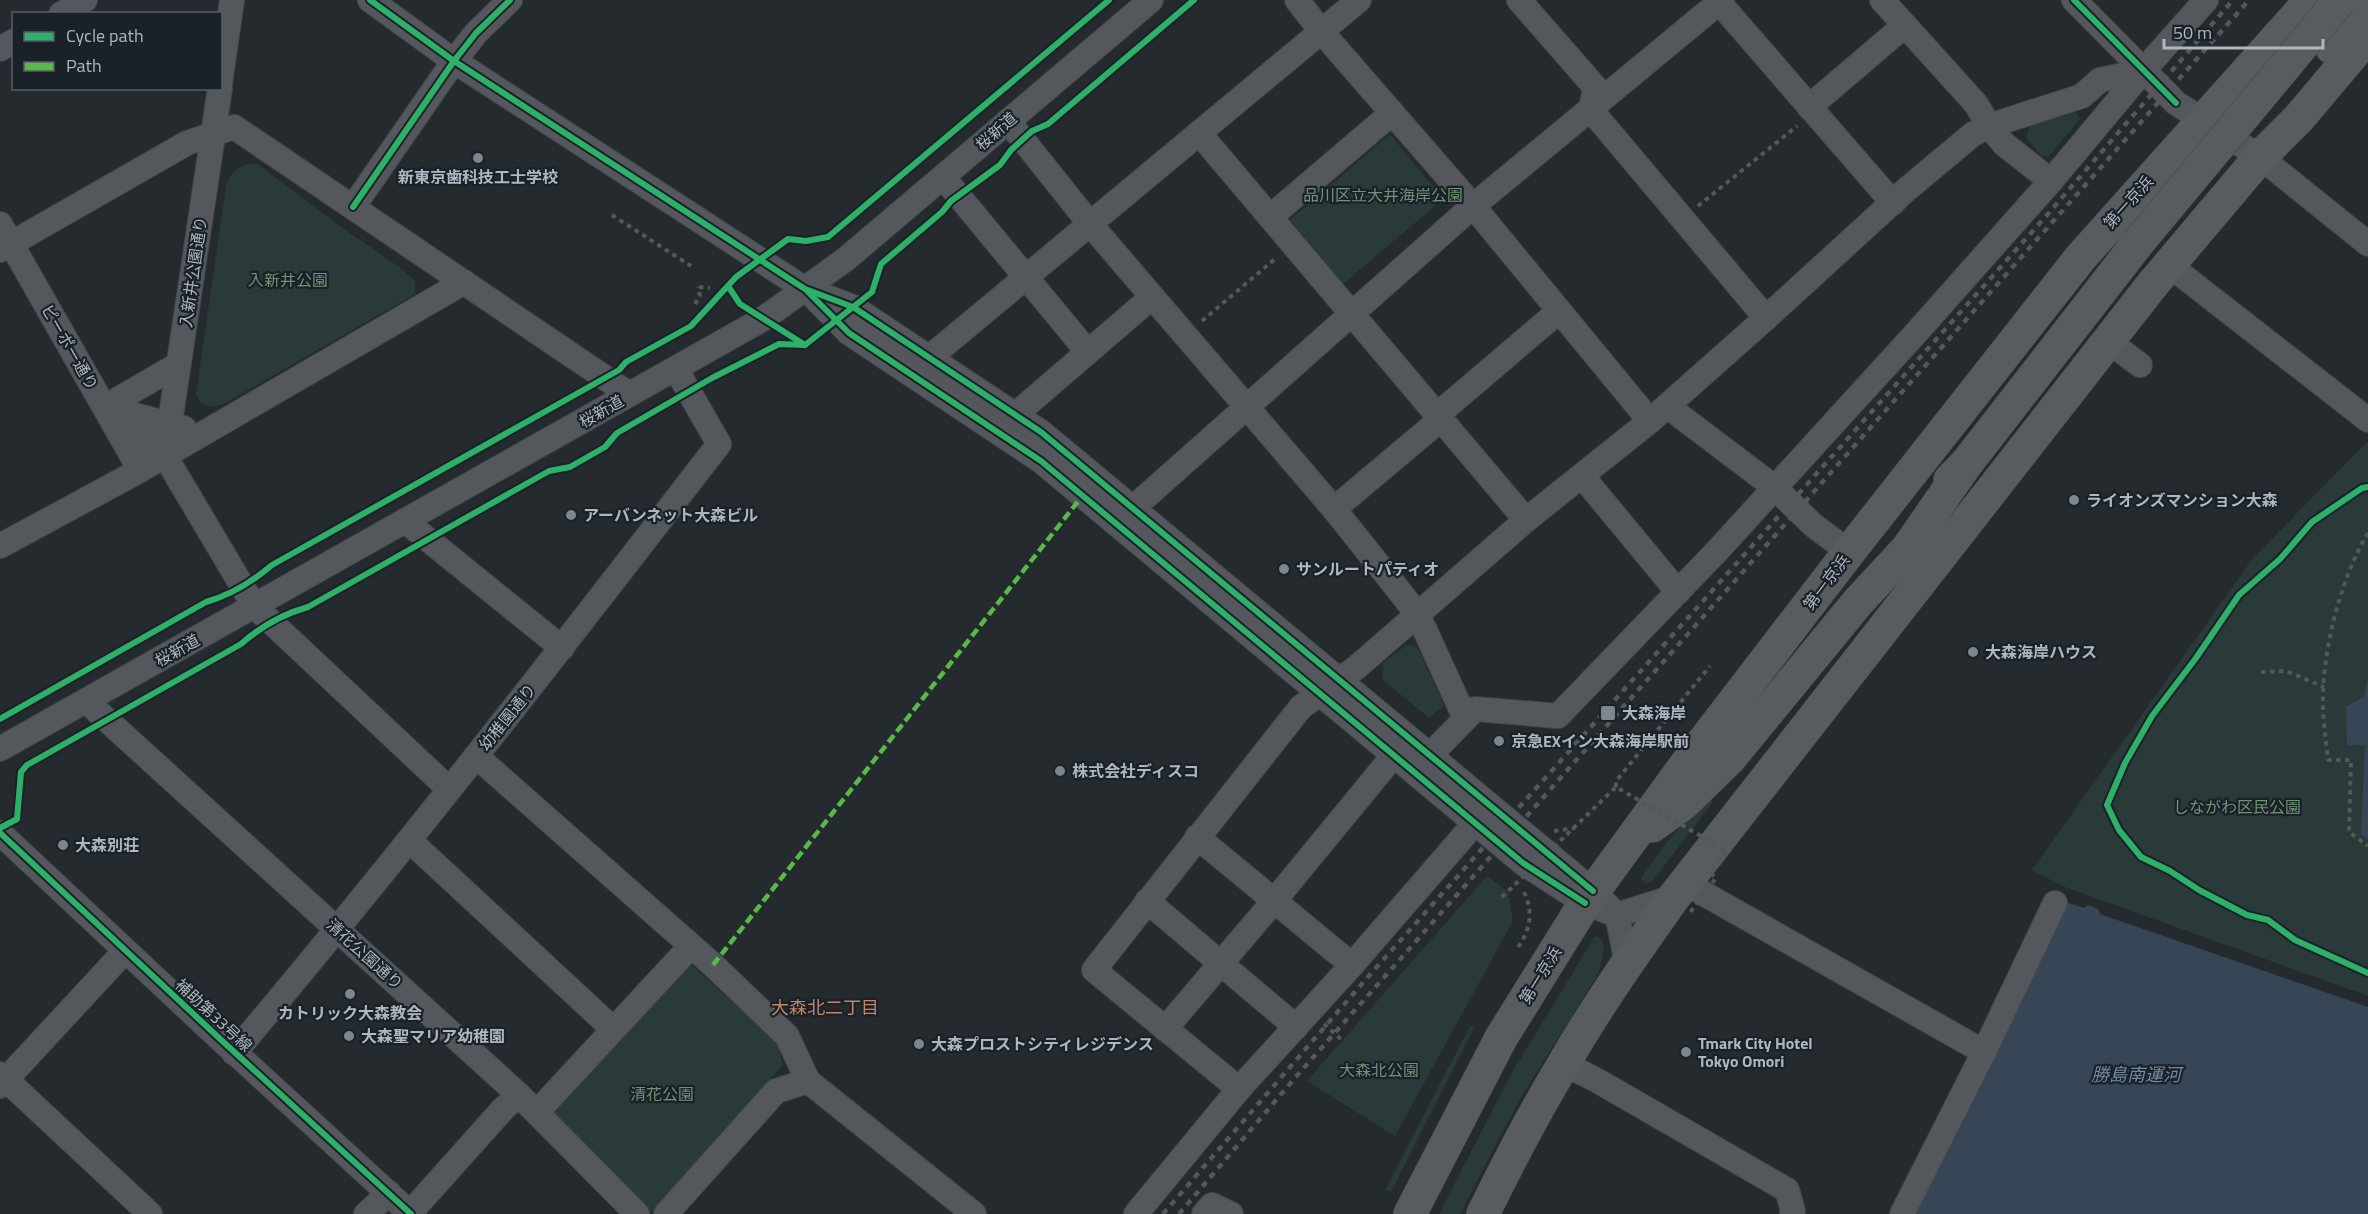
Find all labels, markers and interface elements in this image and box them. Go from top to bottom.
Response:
legend [12,12,222,90]
scale bar [2164,12,2323,50]
text: 50 m [2173,19,2212,46]
text: Cycle path [66,22,144,49]
text: Path [66,52,102,79]
street label: 桜新道 [970,106,1022,156]
marker: 新東京歯科技工士学校 [471,151,485,165]
place label: 新東京歯科技工士学校 [398,165,558,189]
street label: 第一京浜 [2098,170,2158,234]
park label: 品川区立大井海岸公園 [1303,183,1463,207]
street label: 入新井公園通り [173,215,213,329]
park label: 入新井公園 [248,268,328,292]
street label: ピーポー通り [36,299,104,395]
street label: 桜新道 [574,389,628,433]
place label: ライオンズマンション大森 [2086,488,2278,512]
marker: ライオンズマンション大森 [2067,493,2081,507]
place label: アーバンネット大森ビル [583,503,758,527]
marker: アーバンネット大森ビル [564,508,578,522]
street label: 第一京浜 [1797,549,1855,615]
place label: サンルートパティオ [1296,557,1439,581]
marker: サンルートパティオ [1277,562,1291,576]
street label: 桜新道 [150,628,204,672]
place label: 大森海岸ハウス [1985,640,2097,664]
marker: 大森海岸ハウス [1966,645,1980,659]
street label: 幼稚園通り [472,678,542,756]
place label: 大森海岸 [1622,701,1686,725]
marker: 大森海岸 [1599,704,1617,722]
place label: 京急EXイン大森海岸駅前 [1511,729,1689,753]
marker: 京急EXイン大森海岸駅前 [1492,734,1506,748]
place label: 株式会社ディスコ [1072,759,1199,783]
marker: 株式会社ディスコ [1053,764,1067,778]
park label: しながわ区民公園 [2173,795,2301,819]
place label: 大森別荘 [75,833,139,857]
marker: 大森別荘 [56,838,70,852]
street label: 清花公園通り [321,913,409,995]
street label: 第一京浜 [1513,941,1567,1009]
street label: 補助第33号線 [170,973,258,1057]
marker: カトリック大森教会 [343,987,357,1001]
district label: 大森北二丁目 [771,994,879,1021]
place label: カトリック大森教会 [278,1001,422,1025]
place label: 大森聖マリア幼稚園 [361,1024,505,1048]
marker: 大森聖マリア幼稚園 [342,1029,356,1043]
place label: Tmark City Hotel Tokyo Omori [1698,1031,1813,1073]
place label: 大森プロストシティレジデンス [931,1032,1154,1056]
marker: 大森プロストシティレジデンス [912,1037,926,1051]
marker: Tmark City Hotel Tokyo Omori [1679,1045,1693,1059]
park label: 大森北公園 [1339,1058,1419,1082]
water label: 勝島南運河 [2091,1061,2184,1088]
park label: 清花公園 [630,1082,694,1106]

